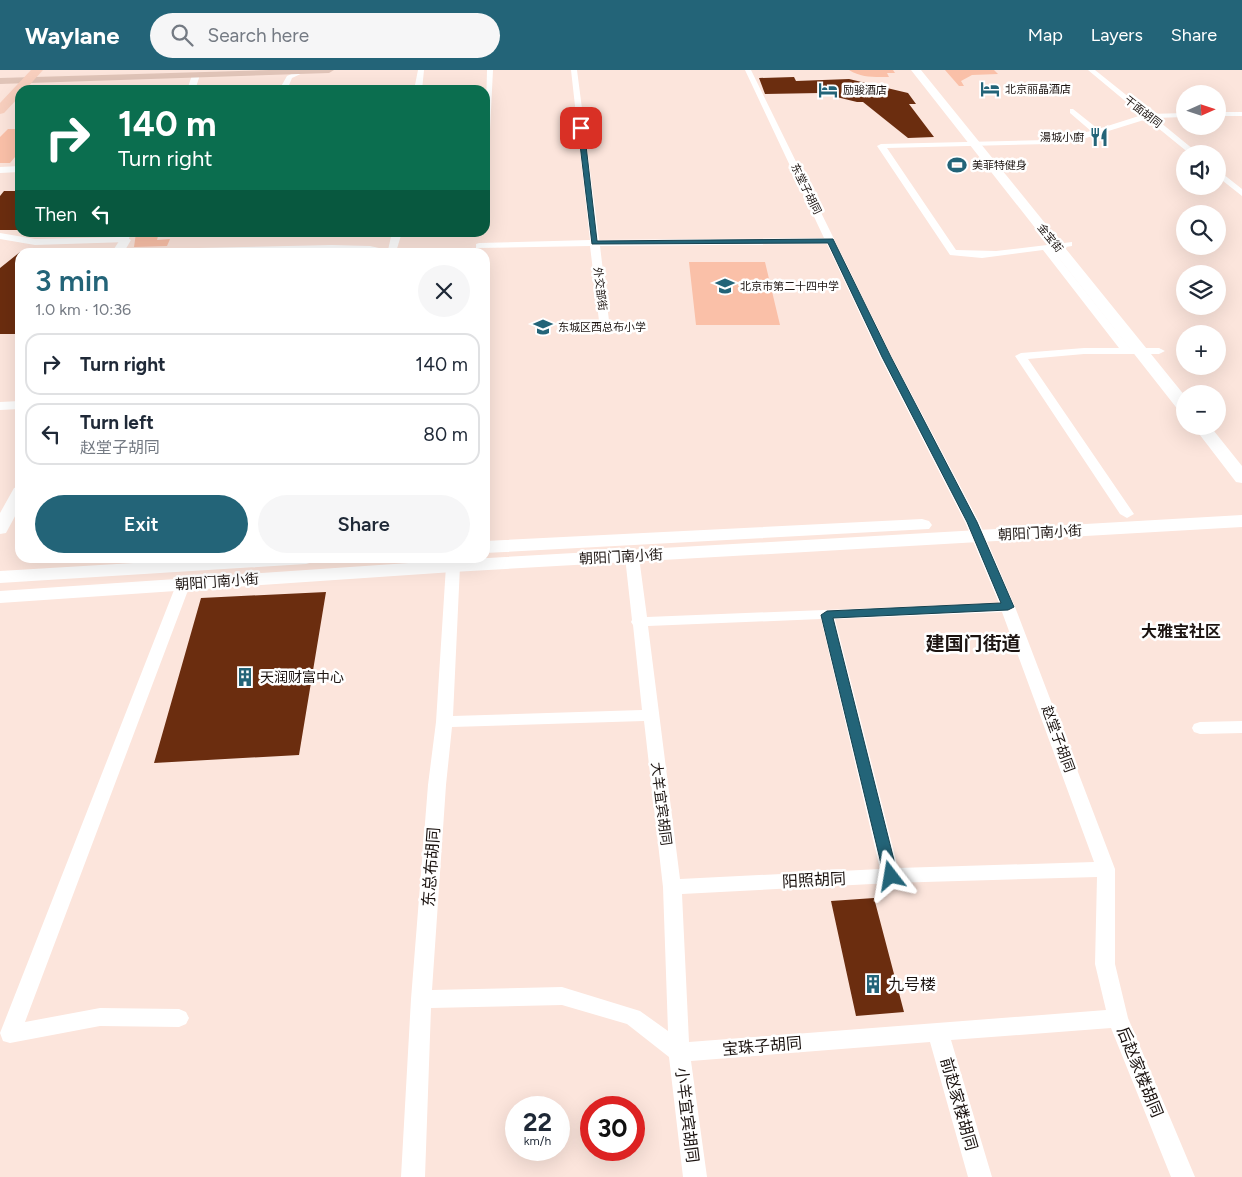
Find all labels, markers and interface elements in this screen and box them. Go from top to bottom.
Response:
search box [150,13,500,58]
text: Waylane [25,21,120,50]
icon: search [168,21,196,49]
text: Search here [208,24,309,47]
text: Map [1028,24,1063,46]
text: Layers [1091,24,1143,46]
text: Share [1171,24,1217,46]
hotel icon: 北京丽晶酒店 [979,78,1001,100]
hotel icon: 励骏酒店 [817,79,839,101]
place label: 北京丽晶酒店 [1005,83,1071,96]
place label: 励骏酒店 [843,84,887,97]
north arrow [1176,85,1226,135]
map controls [1176,85,1226,435]
street label: 干面胡同 [1122,93,1164,131]
text: 140 m [118,103,216,145]
icon: right [35,105,100,170]
pin [560,107,602,149]
icon: arrive [567,114,595,142]
restaurant icon: 湯城小廚 [1088,126,1110,148]
place label: 湯城小廚 [1040,131,1084,144]
text: Turn right [118,145,213,172]
button: sound [1176,145,1226,195]
sports icon: 美菲特健身 [946,154,968,176]
place label: 美菲特健身 [972,159,1027,172]
street label: 东堂子胡同 [788,161,824,217]
icon: left [87,200,115,228]
text: Then [35,203,77,226]
button: search [1176,205,1226,255]
street label: 金宝街 [1035,221,1065,255]
text: 3 min [35,262,109,299]
button: close [418,265,470,317]
button: layers [1176,265,1226,315]
street label: 外交部街 [591,266,609,312]
school or university icon: 北京市第二十四中学 [714,275,736,297]
place label: 北京市第二十四中学 [740,280,839,293]
text: 1.0 km · 10:36 [35,300,131,319]
school or university icon: 东城区西总布小学 [532,316,554,338]
place label: 东城区西总布小学 [558,321,646,334]
button: + [1176,325,1226,375]
icon: right [37,350,65,378]
text: Turn right [80,353,166,376]
text: 140 m [415,353,468,376]
button: − [1176,385,1226,435]
text: Turn left [80,411,154,434]
icon: left [37,420,65,448]
text: 80 m [423,423,468,446]
text: 赵堂子胡同 [80,438,160,457]
button: Exit [35,495,248,553]
button: Share [258,495,470,553]
street label: 朝阳门南小街 [998,522,1082,544]
street label: 朝阳门南小街 [579,546,663,568]
street label: 朝阳门南小街 [175,571,259,593]
district label: 大雅宝社区 [1141,622,1221,641]
district label: 建国门街道 [925,632,1021,655]
building icon: 天润财富中心 [234,666,256,688]
place label: 天润财富中心 [260,669,344,686]
street label: 赵堂子胡同 [1038,702,1078,775]
street label: 大羊宜宾胡同 [647,761,675,847]
street label: 东总布胡同 [419,826,443,908]
position arrow [864,849,916,901]
street label: 阳照胡同 [782,869,846,891]
building icon: 九号楼 [862,973,884,995]
place label: 九号楼 [888,975,936,994]
street label: 后赵家楼胡同 [1113,1024,1167,1120]
street label: 宝珠子胡同 [721,1033,803,1059]
street label: 前赵家楼胡同 [937,1055,981,1153]
street label: 小羊宜宾胡同 [672,1066,702,1164]
speed limit sign: 30 [580,1096,645,1161]
text: 22 [523,1107,552,1137]
text: km/h [524,1134,551,1148]

